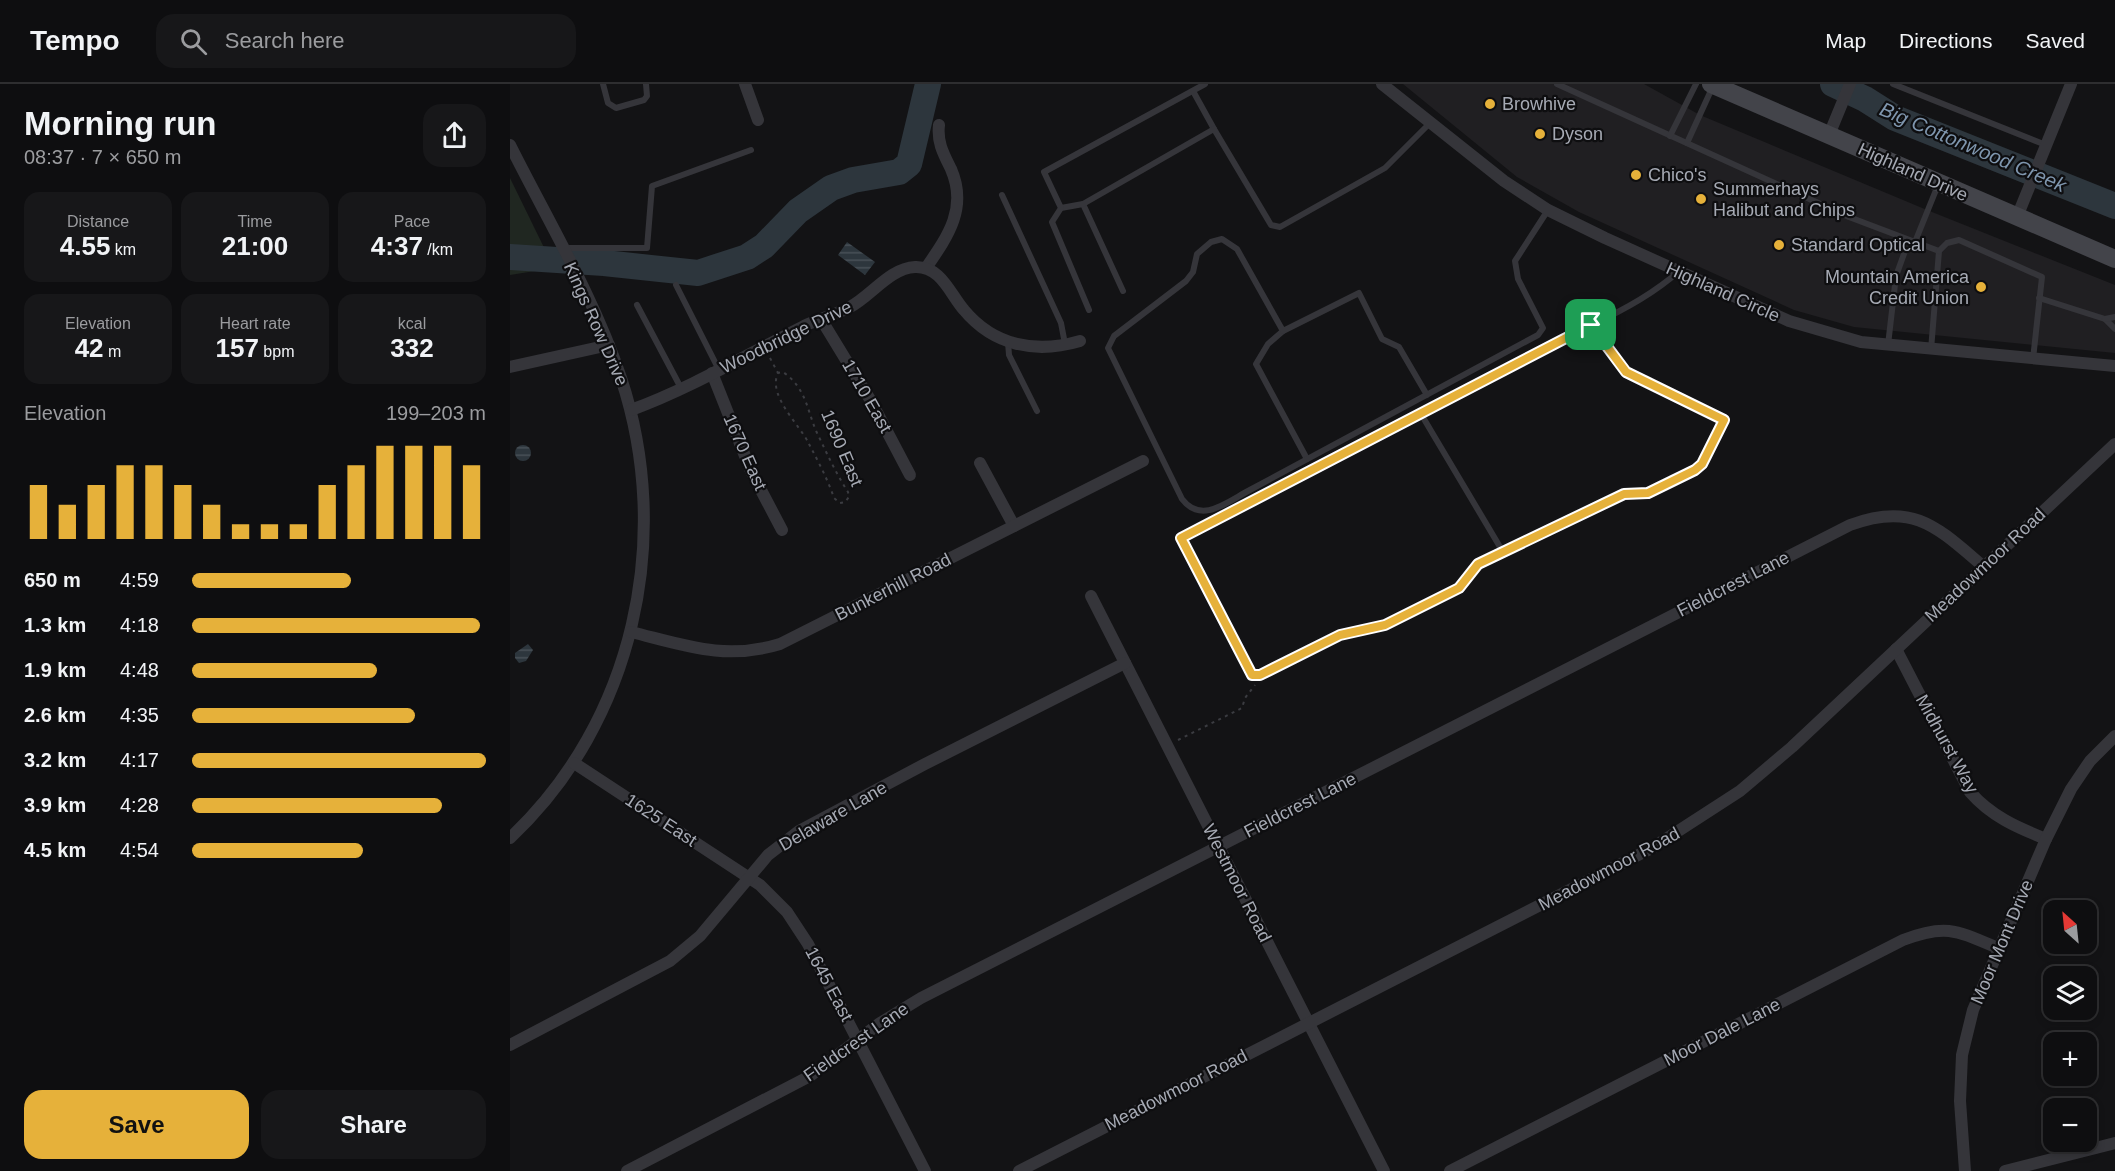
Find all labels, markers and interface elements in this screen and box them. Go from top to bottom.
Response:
search box [156,14,576,68]
text: Tempo [30,25,120,56]
icon: search [177,25,210,58]
text: Search here [225,28,345,53]
text: Map [1825,29,1866,52]
text: Directions [1899,29,1992,52]
text: Saved [2025,29,2085,52]
place label: Browhive [1502,94,1576,114]
marker: Browhive [1483,97,1497,111]
water label: Big Cottonwood Creek [1877,98,2070,197]
button: share [423,104,486,167]
text: Morning run [24,105,216,142]
place label: Dyson [1552,124,1603,144]
marker: Dyson [1533,127,1547,141]
street label: Highland Drive [1855,139,1971,205]
text: 08:37 · 7 × 650 m [24,146,181,168]
place label: Chico's [1648,165,1706,185]
marker: Chico's [1629,168,1643,182]
place label: Summerhays Halibut and Chips [1713,179,1855,220]
marker: Summerhays Halibut and Chips [1694,192,1708,206]
text: Distance [67,213,129,230]
text: Time [238,213,272,230]
text: Pace [394,213,430,230]
text: 4.55 [60,231,110,261]
text: 21:00 [222,231,288,261]
text: 4:37 [371,231,423,261]
place label: Standard Optical [1791,235,1925,255]
marker: Standard Optical [1772,238,1786,252]
text: km [110,241,136,258]
text: /km [423,241,453,258]
street label: Highland Circle [1663,258,1783,326]
street label: Kings Row Drive [560,259,632,389]
place label: Mountain America Credit Union [1825,267,1970,308]
marker: Mountain America Credit Union [1974,280,1988,294]
street label: Woodbridge Drive [717,297,855,377]
pin [1565,299,1616,350]
icon: arrive [1574,308,1607,341]
text: Elevation [65,315,131,332]
text: Heart rate [219,315,291,332]
text: kcal [398,315,426,332]
text: 42 [75,333,104,363]
text: 157 [216,333,259,363]
text: 332 [390,333,434,363]
text: m [104,343,121,360]
text: bpm [259,343,294,360]
street label: 1710 East [838,356,896,436]
text: Elevation [24,402,106,424]
text: 199–203 m [386,402,486,424]
street label: 1690 East [817,407,867,489]
street label: 1670 East [719,411,771,493]
street label: Meadowmoor Road [1921,504,2049,626]
street label: Fieldcrest Lane [1674,547,1792,621]
street label: Bunkerhill Road [832,549,954,625]
text: 650 m [24,569,81,591]
text: 4:59 [120,569,159,591]
text: 1.3 km [24,614,86,636]
text: 4:18 [120,614,159,636]
text: 1.9 km [24,659,86,681]
text: 4:48 [120,659,159,681]
street label: Midhurst Way [1912,691,1982,797]
text: 2.6 km [24,704,86,726]
text: 4:35 [120,704,159,726]
text: 3.2 km [24,749,86,771]
text: 4:17 [120,749,159,771]
street label: Fieldcrest Lane [1241,768,1359,842]
street label: Delaware Lane [776,777,890,855]
street label: 1625 East [622,790,700,850]
text: 3.9 km [24,794,86,816]
text: 4:28 [120,794,159,816]
street label: Westmoor Road [1199,821,1275,945]
street label: Meadowmoor Road [1535,823,1683,915]
text: 4.5 km [24,839,86,861]
text: 4:54 [120,839,159,861]
street label: Moor Mont Drive [1967,877,2037,1007]
north arrow [2043,900,2097,954]
map controls [2043,900,2097,1152]
street label: 1645 East [801,944,857,1024]
button: layers [2043,966,2097,1020]
street label: Moor Dale Lane [1660,994,1784,1070]
street label: Fieldcrest Lane [800,999,912,1085]
button: + [2043,1032,2097,1086]
street label: Meadowmoor Road [1101,1045,1251,1135]
button: Save [24,1090,249,1159]
button: Share [261,1090,486,1159]
button: − [2043,1098,2097,1152]

